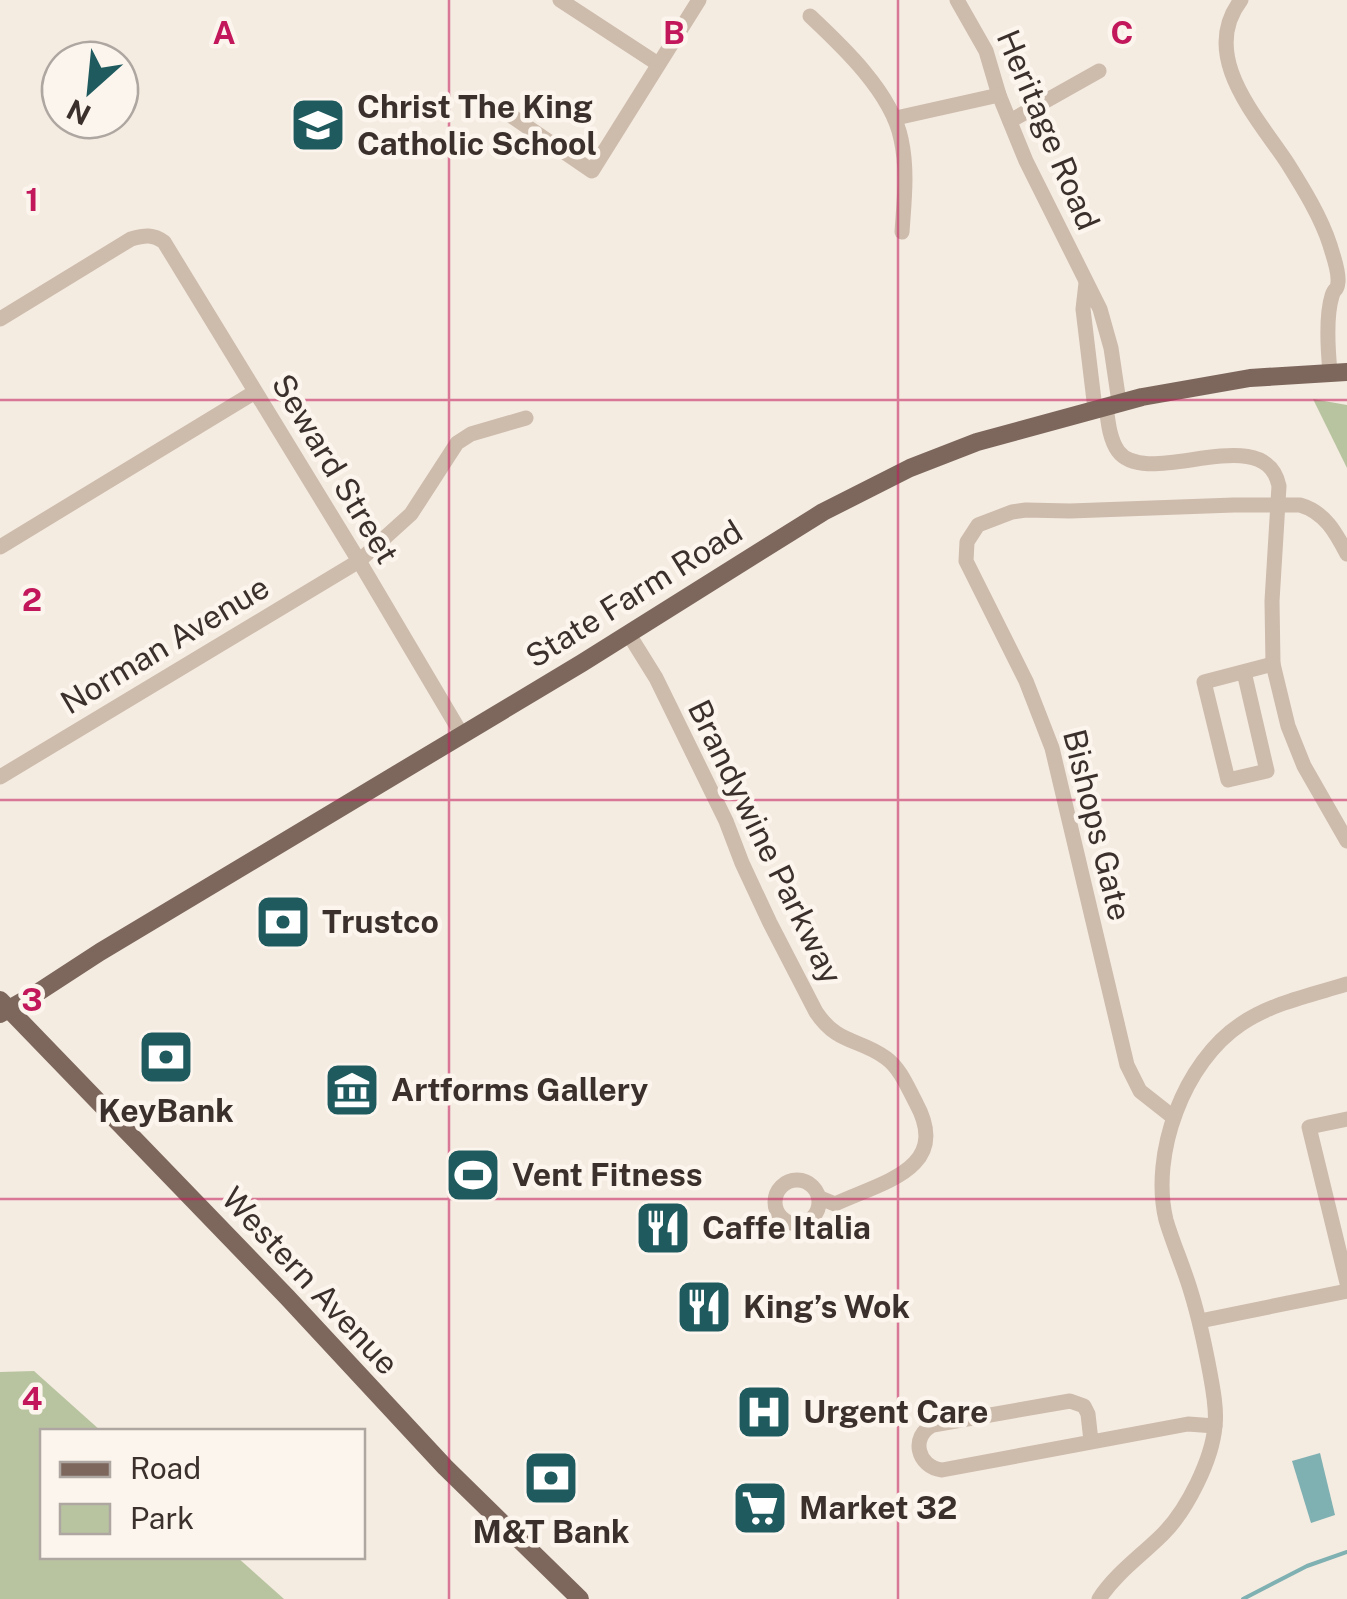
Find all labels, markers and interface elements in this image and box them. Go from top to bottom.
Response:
text: A [212,14,236,51]
text: B [663,14,685,51]
text: C [1111,14,1133,51]
street label: Heritage Road [990,24,1107,235]
north arrow [40,40,140,140]
place label: Christ The King Catholic School [357,88,597,162]
text: N [61,93,96,132]
school or university icon: Christ The King Catholic School [288,95,348,155]
text: 1 [25,181,39,218]
street label: Seward Street [264,367,406,570]
street label: State Farm Road [519,512,749,675]
street label: Norman Avenue [54,568,275,721]
text: 2 [22,581,42,618]
street label: Brandywine Parkway [681,694,850,990]
street label: Bishops Gate [1056,726,1139,924]
bank icon: Trustco [253,892,313,952]
place label: Trustco [322,903,439,940]
text: 3 [21,981,43,1018]
bank icon: KeyBank [136,1027,196,1087]
museum icon: Artforms Gallery [322,1060,382,1120]
place label: Artforms Gallery [391,1071,648,1108]
place label: KeyBank [98,1092,234,1129]
sports icon: Vent Fitness [443,1145,503,1205]
place label: Vent Fitness [512,1156,703,1193]
street label: Western Avenue [214,1180,406,1382]
restaurant icon: Caffe Italia [633,1198,693,1258]
place label: Caffe Italia [702,1209,871,1246]
restaurant icon: King’s Wok [674,1277,734,1337]
place label: King’s Wok [743,1288,910,1325]
text: 4 [22,1380,43,1417]
hospital icon: Urgent Care [734,1382,794,1442]
place label: Urgent Care [803,1393,988,1430]
legend [40,1429,365,1559]
bank icon: M&T Bank [521,1448,581,1508]
text: Road [130,1450,201,1486]
supermarket icon: Market 32 [730,1478,790,1538]
place label: Market 32 [799,1489,957,1526]
text: Park [130,1500,194,1536]
place label: M&T Bank [473,1513,629,1550]

